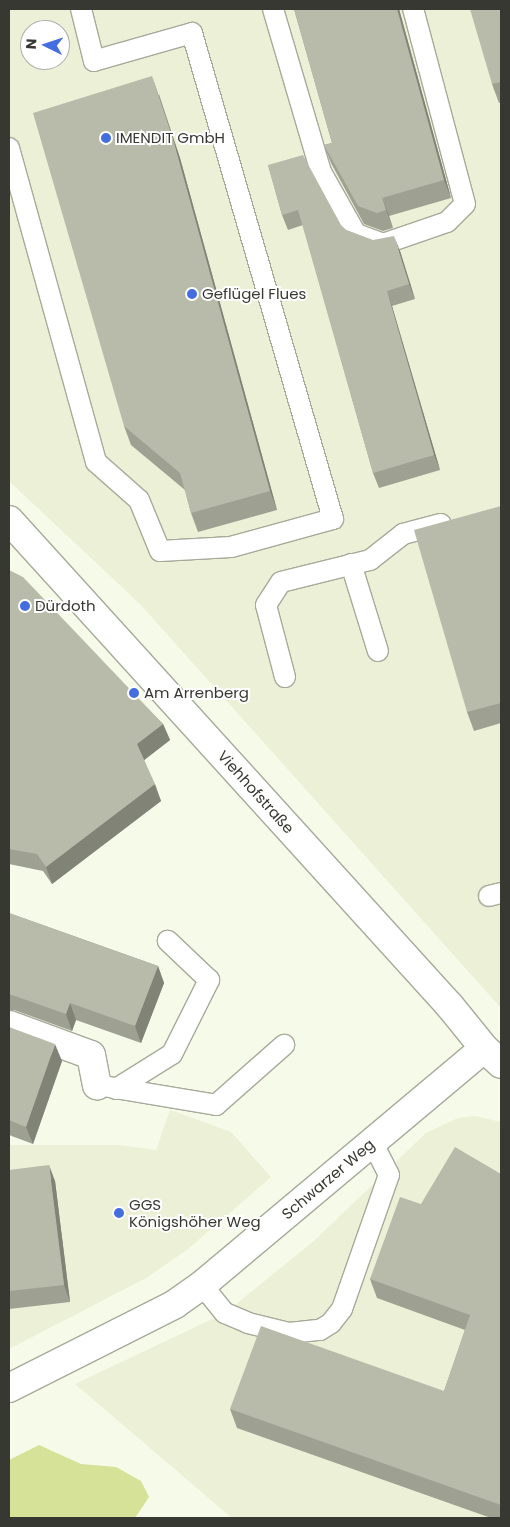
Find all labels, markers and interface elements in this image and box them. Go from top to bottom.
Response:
north arrow [20,20,70,70]
text: N [21,38,41,50]
place label: IMENDIT GmbH [116,129,225,147]
marker: IMENDIT GmbH [100,132,112,144]
place label: Geflügel Flues [202,285,306,303]
marker: Geflügel Flues [186,288,198,300]
place label: Dürdoth [35,597,96,615]
marker: Dürdoth [19,600,31,612]
place label: Am Arrenberg [144,684,249,702]
marker: Am Arrenberg [128,687,140,699]
street label: Viehhofstraße [214,747,298,837]
street label: Schwarzer Weg [278,1135,378,1223]
place label: GGS Königshöher Weg [129,1195,261,1230]
marker: GGS Königshöher Weg [113,1207,125,1219]

